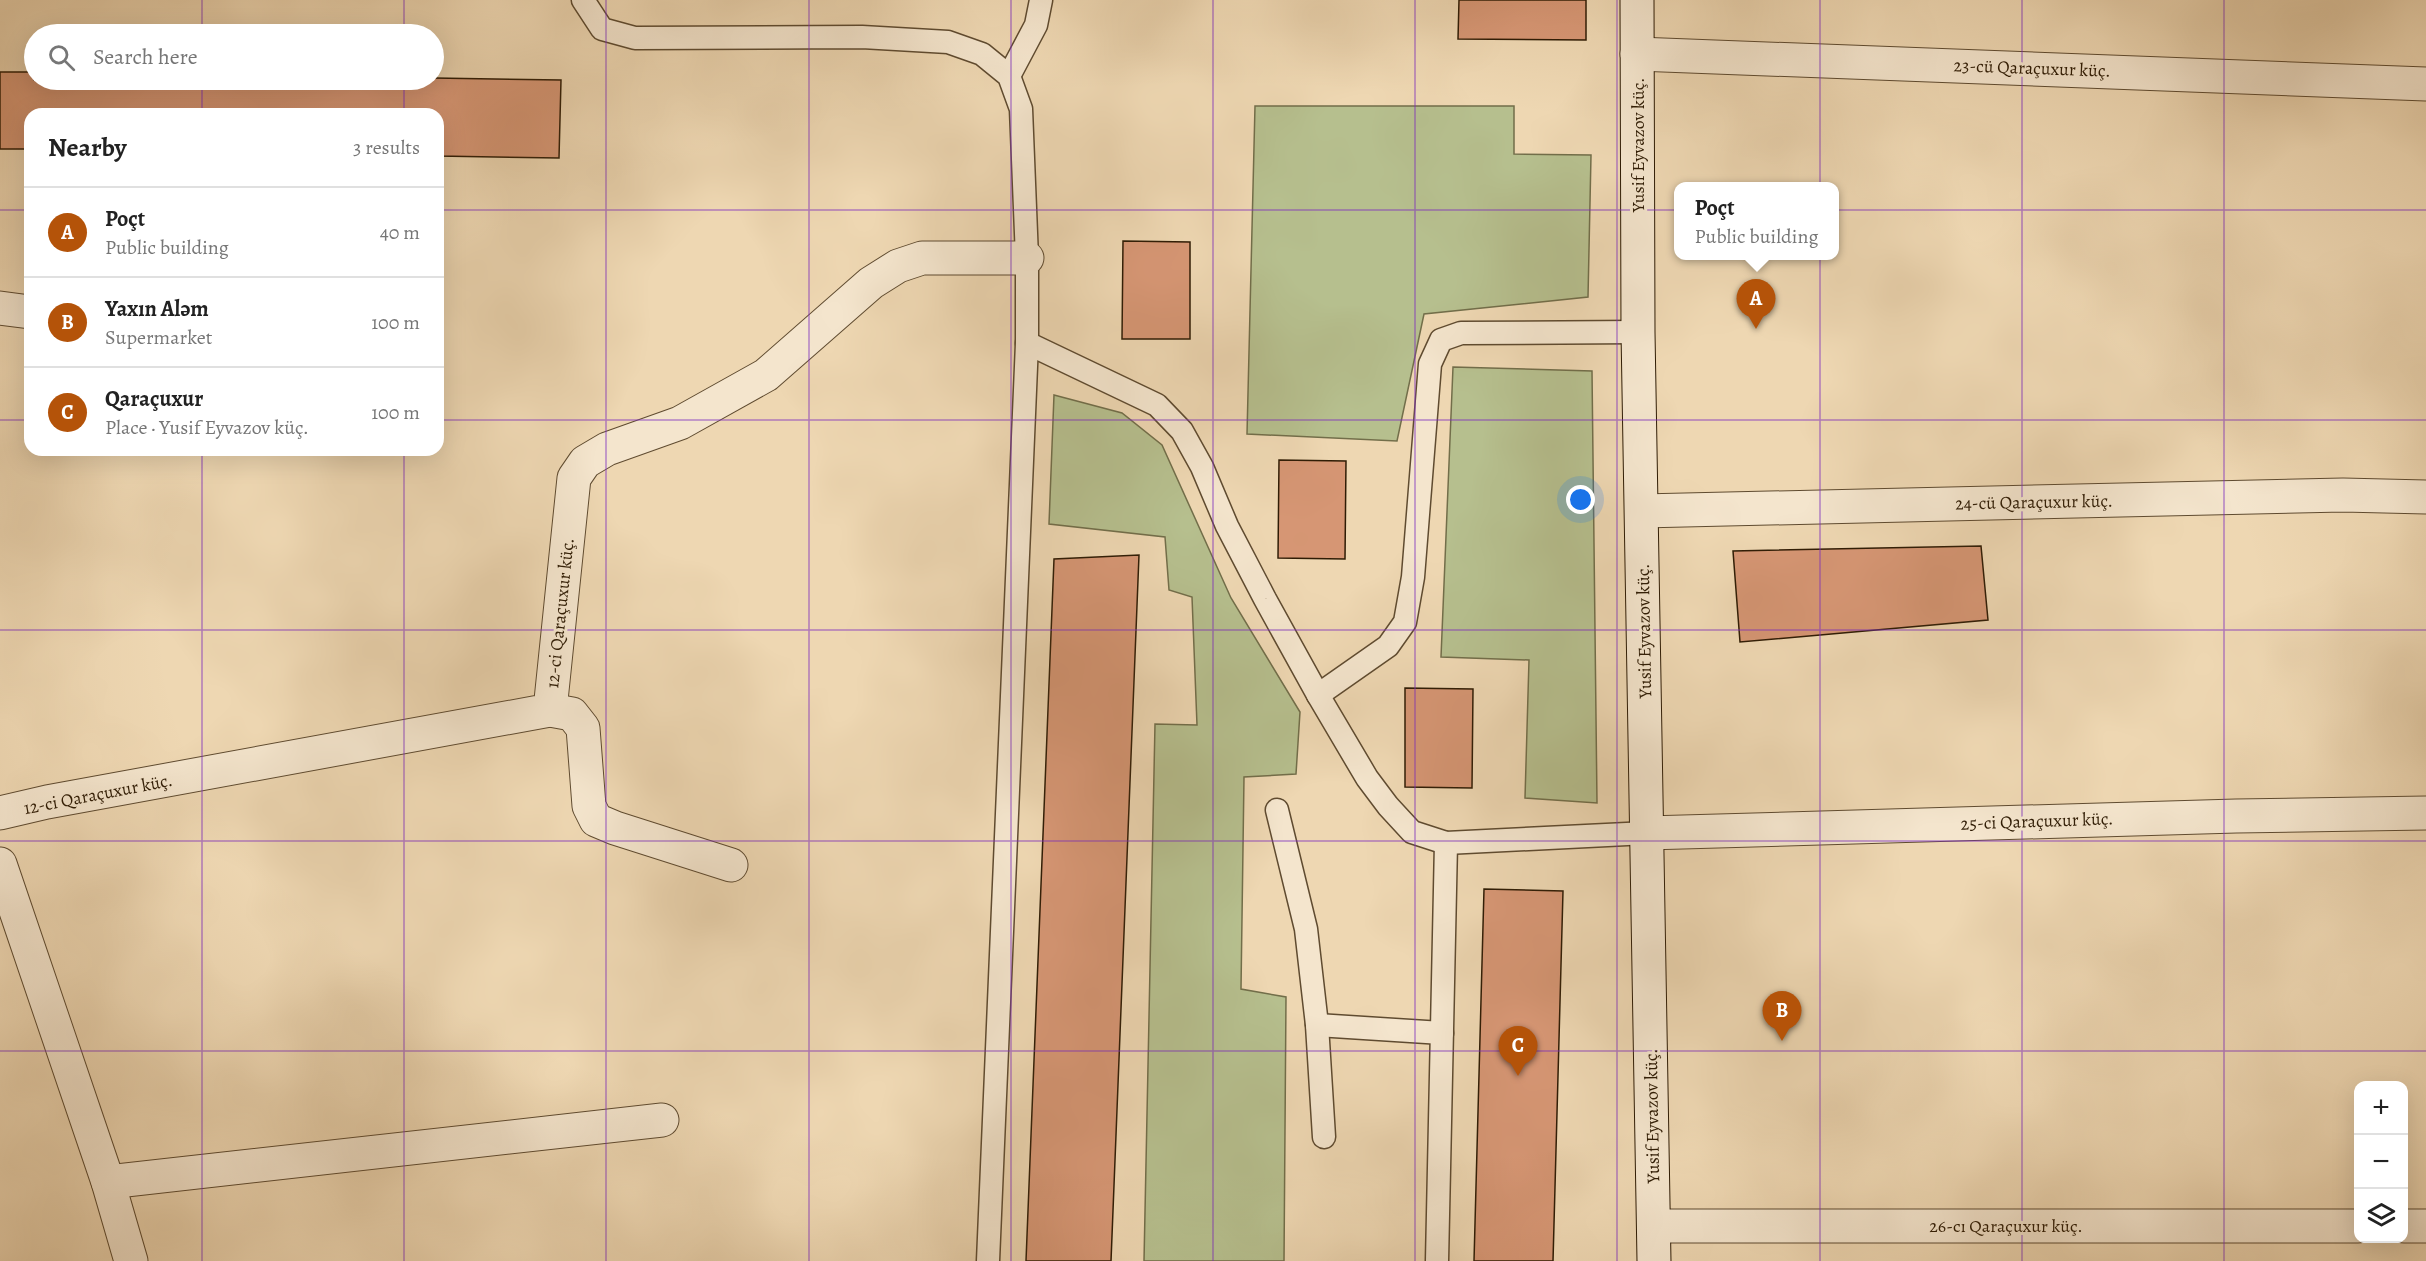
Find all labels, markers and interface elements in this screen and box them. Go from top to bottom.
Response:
search box [24,24,444,90]
icon: search [45,41,78,74]
text: Search here [93,42,198,72]
street label: 23-cü Qaraçuxur küç. [1953,53,2111,83]
street label: Yusif Eyvazov küç. [1626,78,1650,213]
text: Nearby [48,130,127,165]
text: 3 results [353,134,420,161]
popup [1674,182,1839,260]
text: Poçt [1695,193,1735,223]
text: Poçt [105,204,145,234]
text: A [61,219,74,246]
text: 40 m [380,219,420,246]
text: Public building [1695,223,1818,250]
text: Public building [105,234,229,261]
pin: A [1736,280,1776,329]
text: Yaxın Aləm [105,294,209,324]
text: B [61,309,74,336]
text: 100 m [371,309,420,336]
text: Supermarket [105,324,212,351]
text: Qaraçuxur [105,384,203,414]
text: C [61,399,74,426]
text: 100 m [371,399,420,426]
text: Place · Yusif Eyvazov küç. [105,414,309,441]
your location [1566,485,1595,514]
street label: 24-cü Qaraçuxur küç. [1955,489,2113,515]
street label: 12-ci Qaraçuxur küç. [540,537,580,689]
street label: Yusif Eyvazov küç. [1631,563,1657,700]
street label: 12-ci Qaraçuxur küç. [21,768,175,820]
street label: 25-ci Qaraçuxur küç. [1960,806,2114,836]
pin: B [1762,992,1802,1041]
pin: C [1498,1026,1538,1076]
street label: Yusif Eyvazov küç. [1639,1048,1665,1185]
map controls [2354,1081,2408,1243]
button: + [2354,1081,2408,1135]
button: − [2354,1135,2408,1189]
button: layers [2354,1189,2408,1243]
street label: 26-cı Qaraçuxur küç. [1929,1214,2083,1238]

